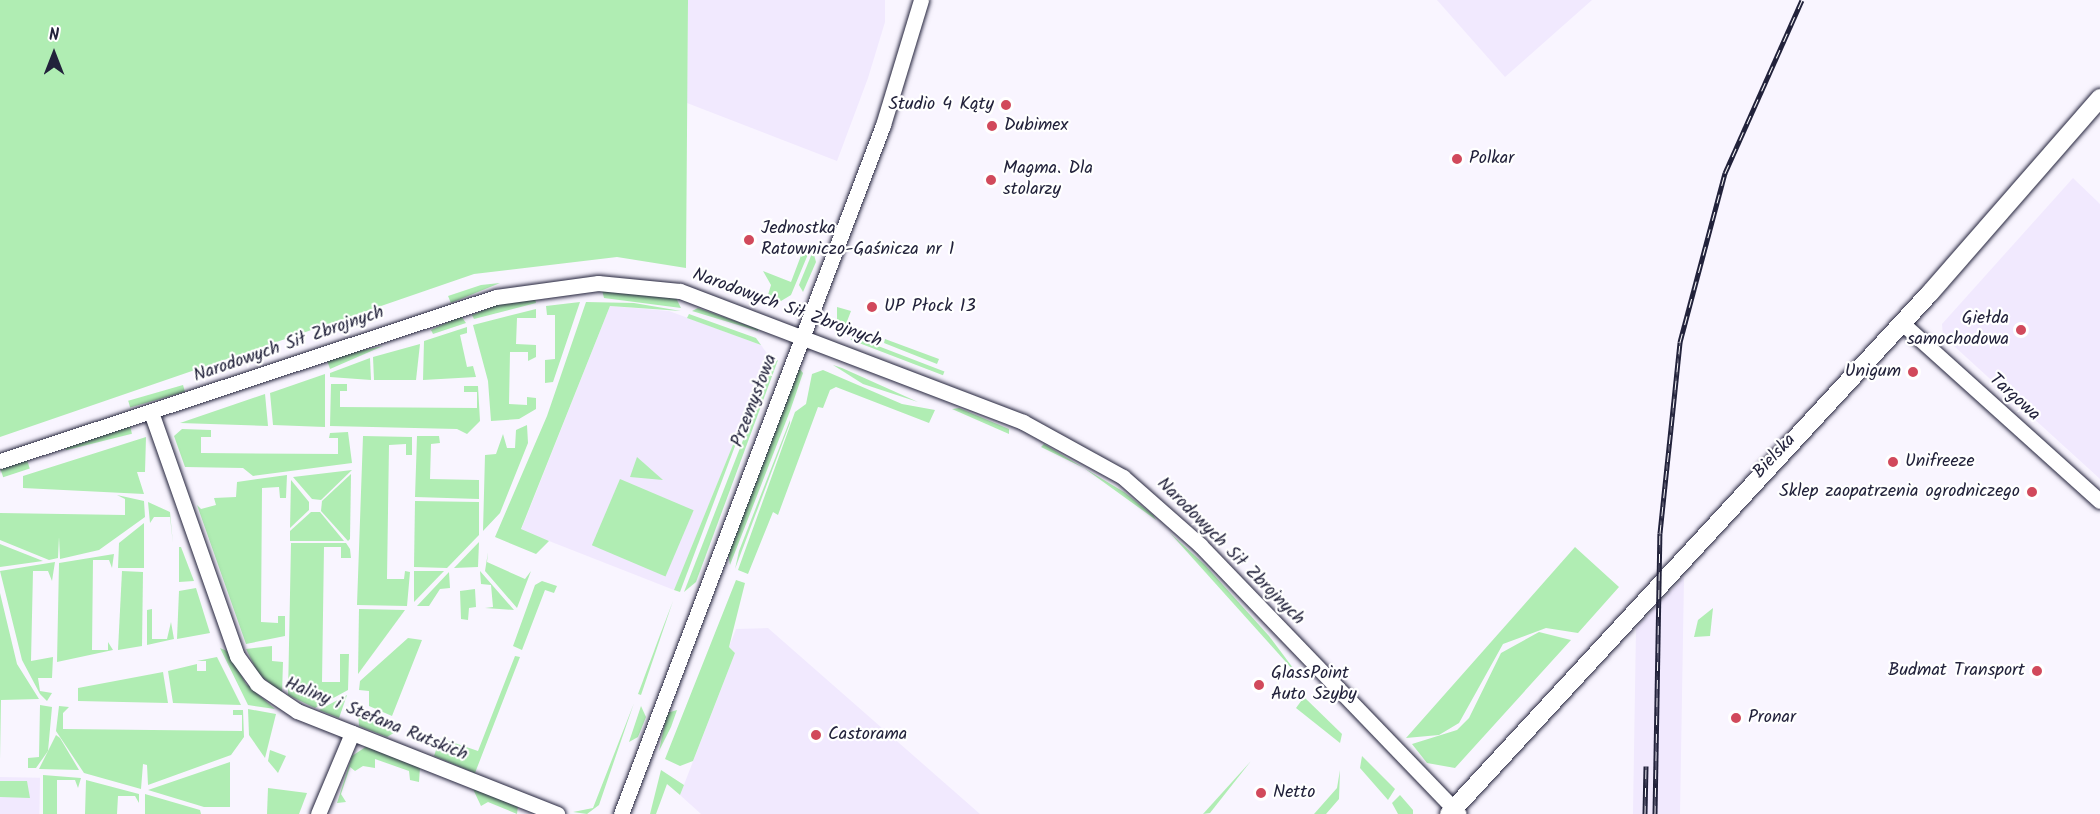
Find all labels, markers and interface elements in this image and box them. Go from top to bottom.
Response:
text: N [49,23,59,48]
north arrow [24,24,84,84]
place label: Studio 4 Kąty [889,94,994,116]
marker: Studio 4 Kąty [999,98,1013,112]
place label: Dubimex [1004,115,1068,137]
marker: Dubimex [985,119,999,133]
place label: Polkar [1469,148,1514,170]
marker: Polkar [1450,152,1464,166]
place label: Magma. Dla stolarzy [1003,159,1093,201]
marker: Magma. Dla stolarzy [984,173,998,187]
place label: Jednostka Ratowniczo-Gaśnicza nr 1 [761,219,954,262]
marker: Jednostka Ratowniczo-Gaśnicza nr 1 [742,233,756,247]
street label: Narodowych Sił Zbrojnych [689,265,885,353]
place label: UP Płock 13 [884,296,976,318]
marker: UP Płock 13 [865,300,879,314]
street label: Narodowych Sił Zbrojnych [191,302,387,388]
place label: Giełda samochodowa [1907,309,2009,352]
marker: Giełda samochodowa [2014,323,2028,337]
street label: Przemysłowa [727,352,783,450]
place label: Unigum [1845,361,1901,383]
marker: Unigum [1906,365,1920,379]
street label: Targowa [1984,369,2044,427]
street label: Bielska [1749,430,1801,484]
place label: Unifreeze [1905,451,1975,473]
marker: Unifreeze [1886,455,1900,469]
street label: Narodowych Sił Zbrojnych [1152,474,1308,630]
place label: Sklep zaopatrzenia ogrodniczego [1779,481,2020,503]
marker: Sklep zaopatrzenia ogrodniczego [2025,485,2039,499]
place label: Budmat Transport [1888,660,2025,682]
place label: GlassPoint Auto Szyby [1271,664,1357,706]
marker: Budmat Transport [2030,664,2044,678]
street label: Haliny i Stefana Rutskich [281,673,471,767]
marker: GlassPoint Auto Szyby [1252,678,1266,692]
place label: Pronar [1748,707,1796,729]
marker: Pronar [1729,711,1743,725]
place label: Castorama [828,724,907,746]
marker: Castorama [809,728,823,742]
place label: Netto [1273,782,1315,804]
marker: Netto [1254,786,1268,800]

